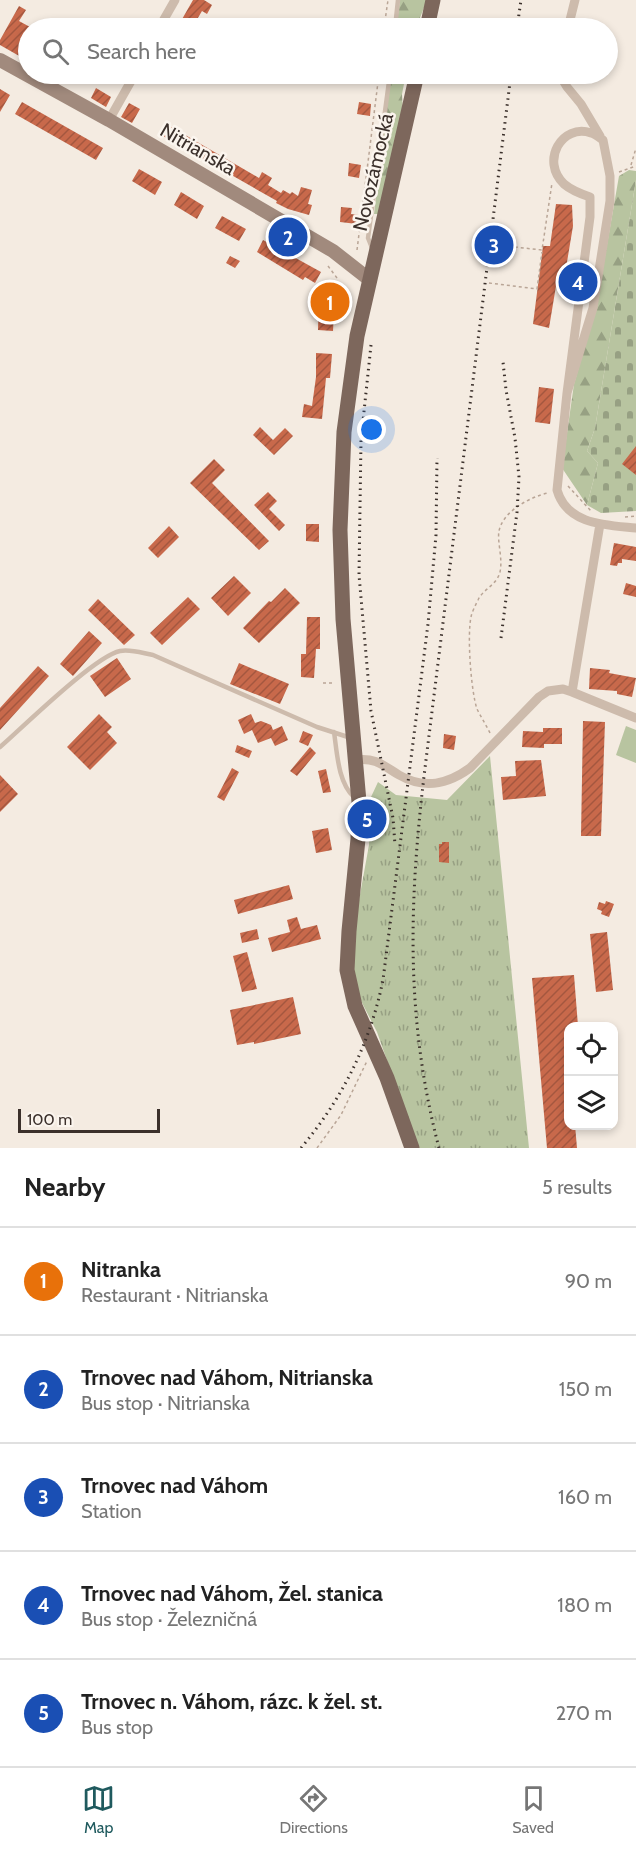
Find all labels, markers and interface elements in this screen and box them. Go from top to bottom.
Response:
search box [18,18,618,84]
icon: search [39,35,72,68]
text: Search here [87,38,196,65]
street label: Novozámocká [348,110,398,233]
street label: Nitrianska [156,118,240,180]
pin: 2 [268,214,308,260]
pin: 3 [474,222,514,268]
pin: 4 [558,260,598,304]
pin: 1 [310,280,350,324]
your location [357,415,386,444]
pin: 5 [348,796,386,842]
map controls [564,1022,618,1130]
button: locate [564,1022,618,1076]
button: layers [564,1076,618,1130]
scale bar [18,1106,160,1134]
text: 100 m [27,1110,72,1129]
text: Nearby [24,1171,105,1203]
text: 5 results [542,1175,612,1199]
text: Nitranka [81,1256,161,1283]
text: 1 [40,1269,47,1293]
text: 90 m [565,1269,612,1293]
text: Restaurant · Nitrianska [81,1283,268,1307]
text: Trnovec nad Váhom, Nitrianska [81,1364,373,1391]
text: 2 [38,1377,49,1401]
text: 150 m [559,1377,612,1401]
text: Bus stop · Nitrianska [81,1391,250,1415]
text: Trnovec nad Váhom [81,1472,268,1499]
text: 3 [38,1485,49,1509]
text: 160 m [558,1485,612,1509]
text: Station [81,1499,142,1523]
text: Trnovec nad Váhom, Žel. stanica [81,1580,383,1607]
text: 4 [37,1593,50,1617]
text: 180 m [557,1593,612,1617]
text: Bus stop · Železničná [81,1607,257,1631]
text: Trnovec n. Váhom, rázc. k žel. st. [81,1688,382,1715]
text: 5 [38,1701,49,1725]
text: 270 m [556,1701,612,1725]
text: Bus stop [81,1715,153,1739]
tab: Map [82,1782,115,1837]
tab: Directions [280,1782,348,1837]
tab: Saved [512,1782,554,1837]

